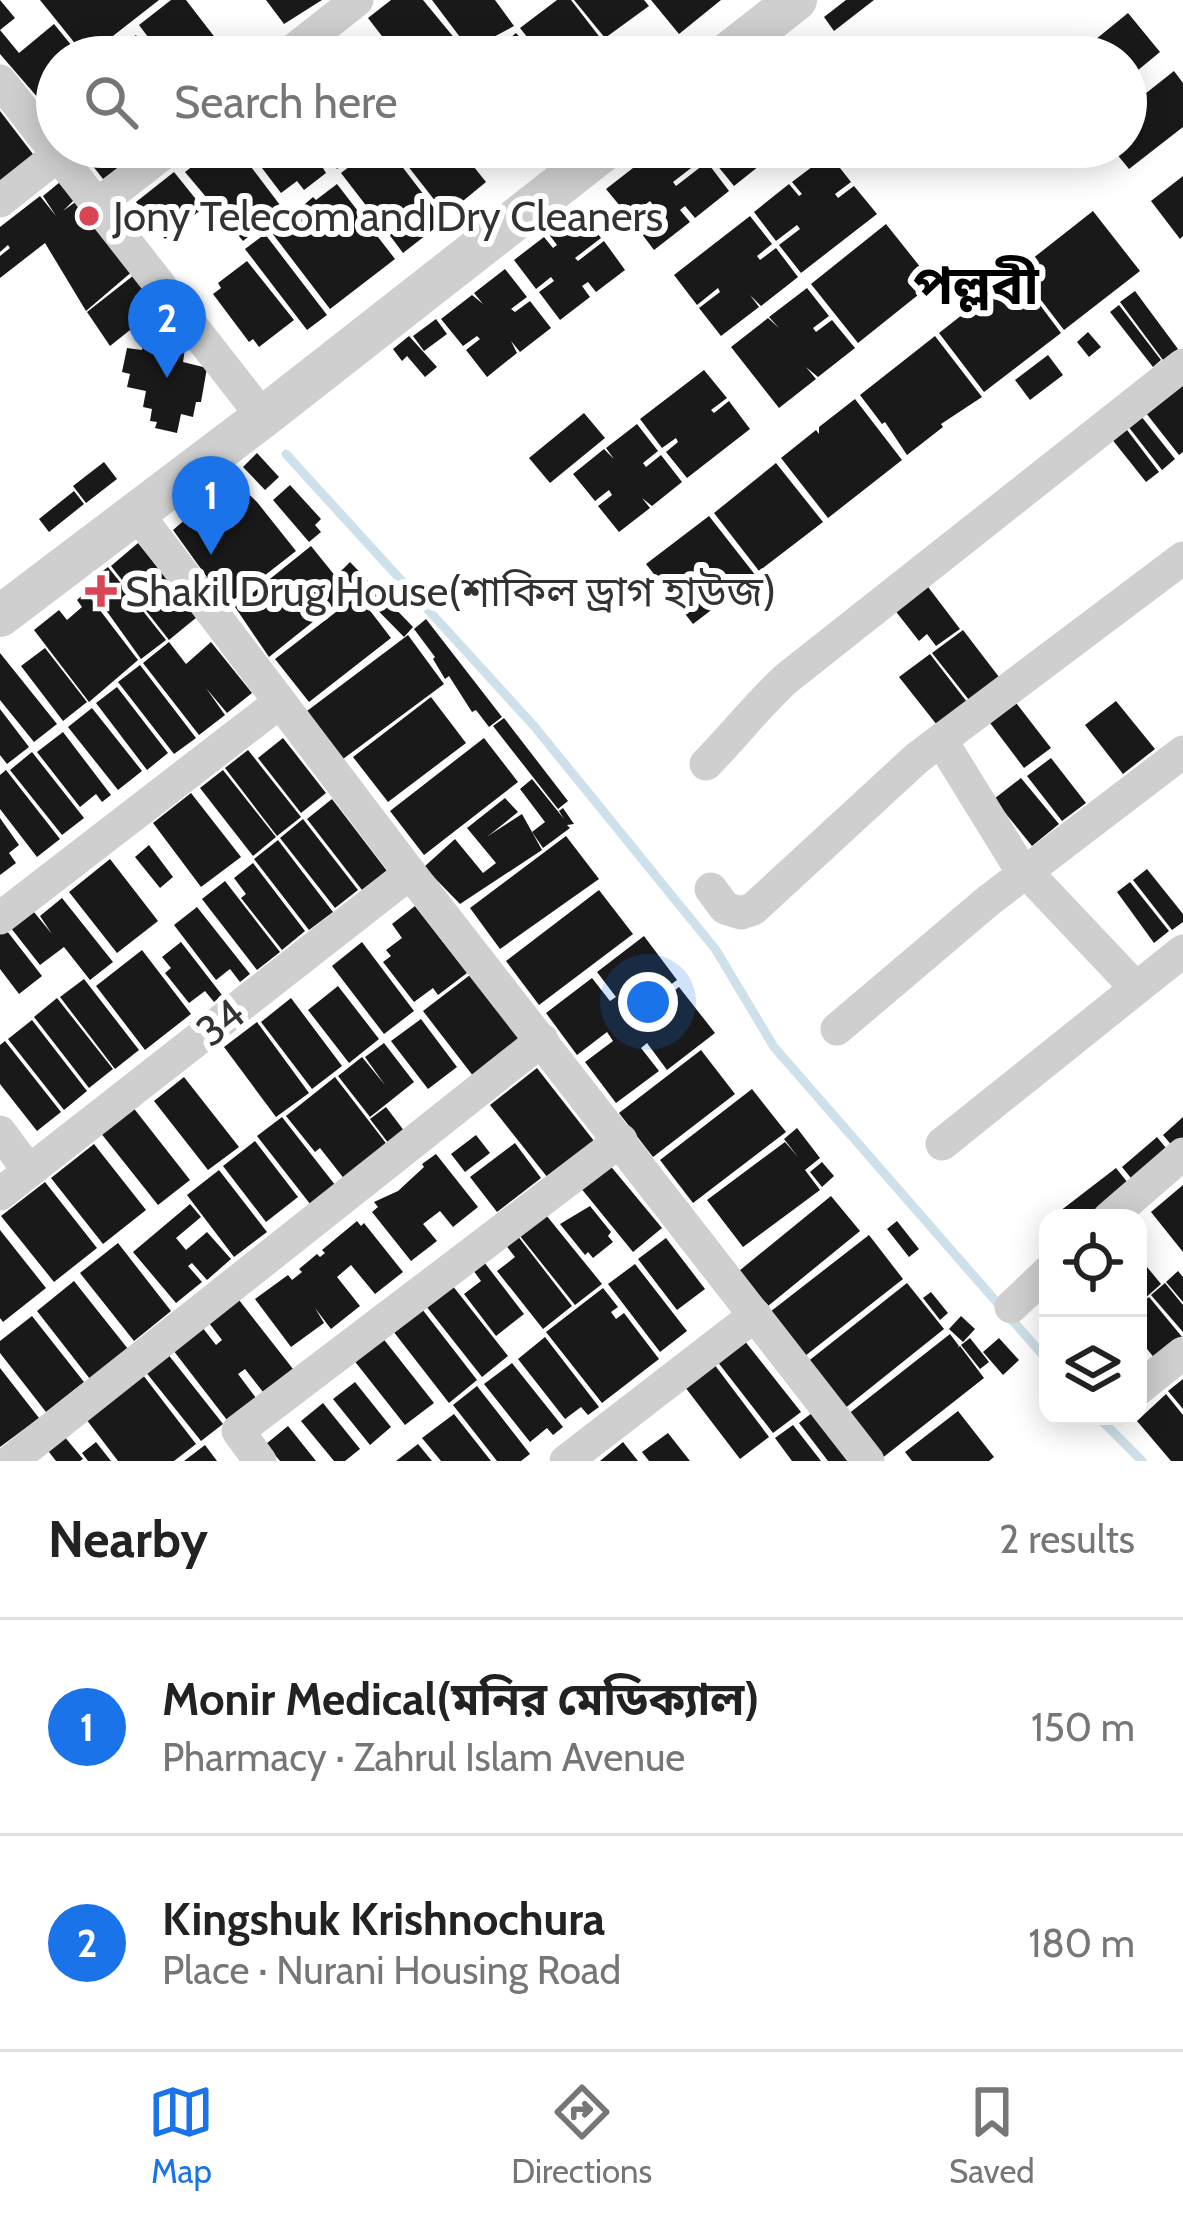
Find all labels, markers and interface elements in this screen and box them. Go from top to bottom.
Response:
search box [36,36,1147,168]
icon: search [78,69,144,135]
text: Search here [174,75,398,129]
place label: Jony Telecom and Dry Cleaners [112,190,663,242]
marker: Jony Telecom and Dry Cleaners [76,203,102,229]
district label: পল্লবী [913,252,1040,318]
pin: 2 [128,279,206,378]
pin: 1 [172,456,250,555]
place label: Shakil Drug House(শাকিল ড্রাগ হাউজ) [125,565,776,617]
marker: Shakil Drug House(শাকিল ড্রাগ হাউজ) [88,578,114,604]
your location [618,972,678,1032]
street label: 34 [185,987,255,1057]
map controls [1039,1209,1147,1425]
button: locate [1039,1209,1147,1317]
button: layers [1039,1317,1147,1425]
text: Nearby [48,1508,208,1570]
text: 2 results [999,1515,1135,1563]
text: Monir Medical(মনির মেডিক্যাল) [162,1672,759,1726]
text: 1 [80,1703,94,1751]
text: 150 m [1031,1703,1135,1751]
text: Pharmacy · Zahrul Islam Avenue [162,1733,685,1781]
text: Kingshuk Krishnochura [162,1892,605,1946]
text: 2 [77,1919,97,1967]
text: 180 m [1028,1919,1135,1967]
text: Place · Nurani Housing Road [162,1946,621,1994]
tab: Map [148,2079,214,2191]
tab: Directions [511,2079,652,2191]
tab: Saved [949,2079,1035,2191]

